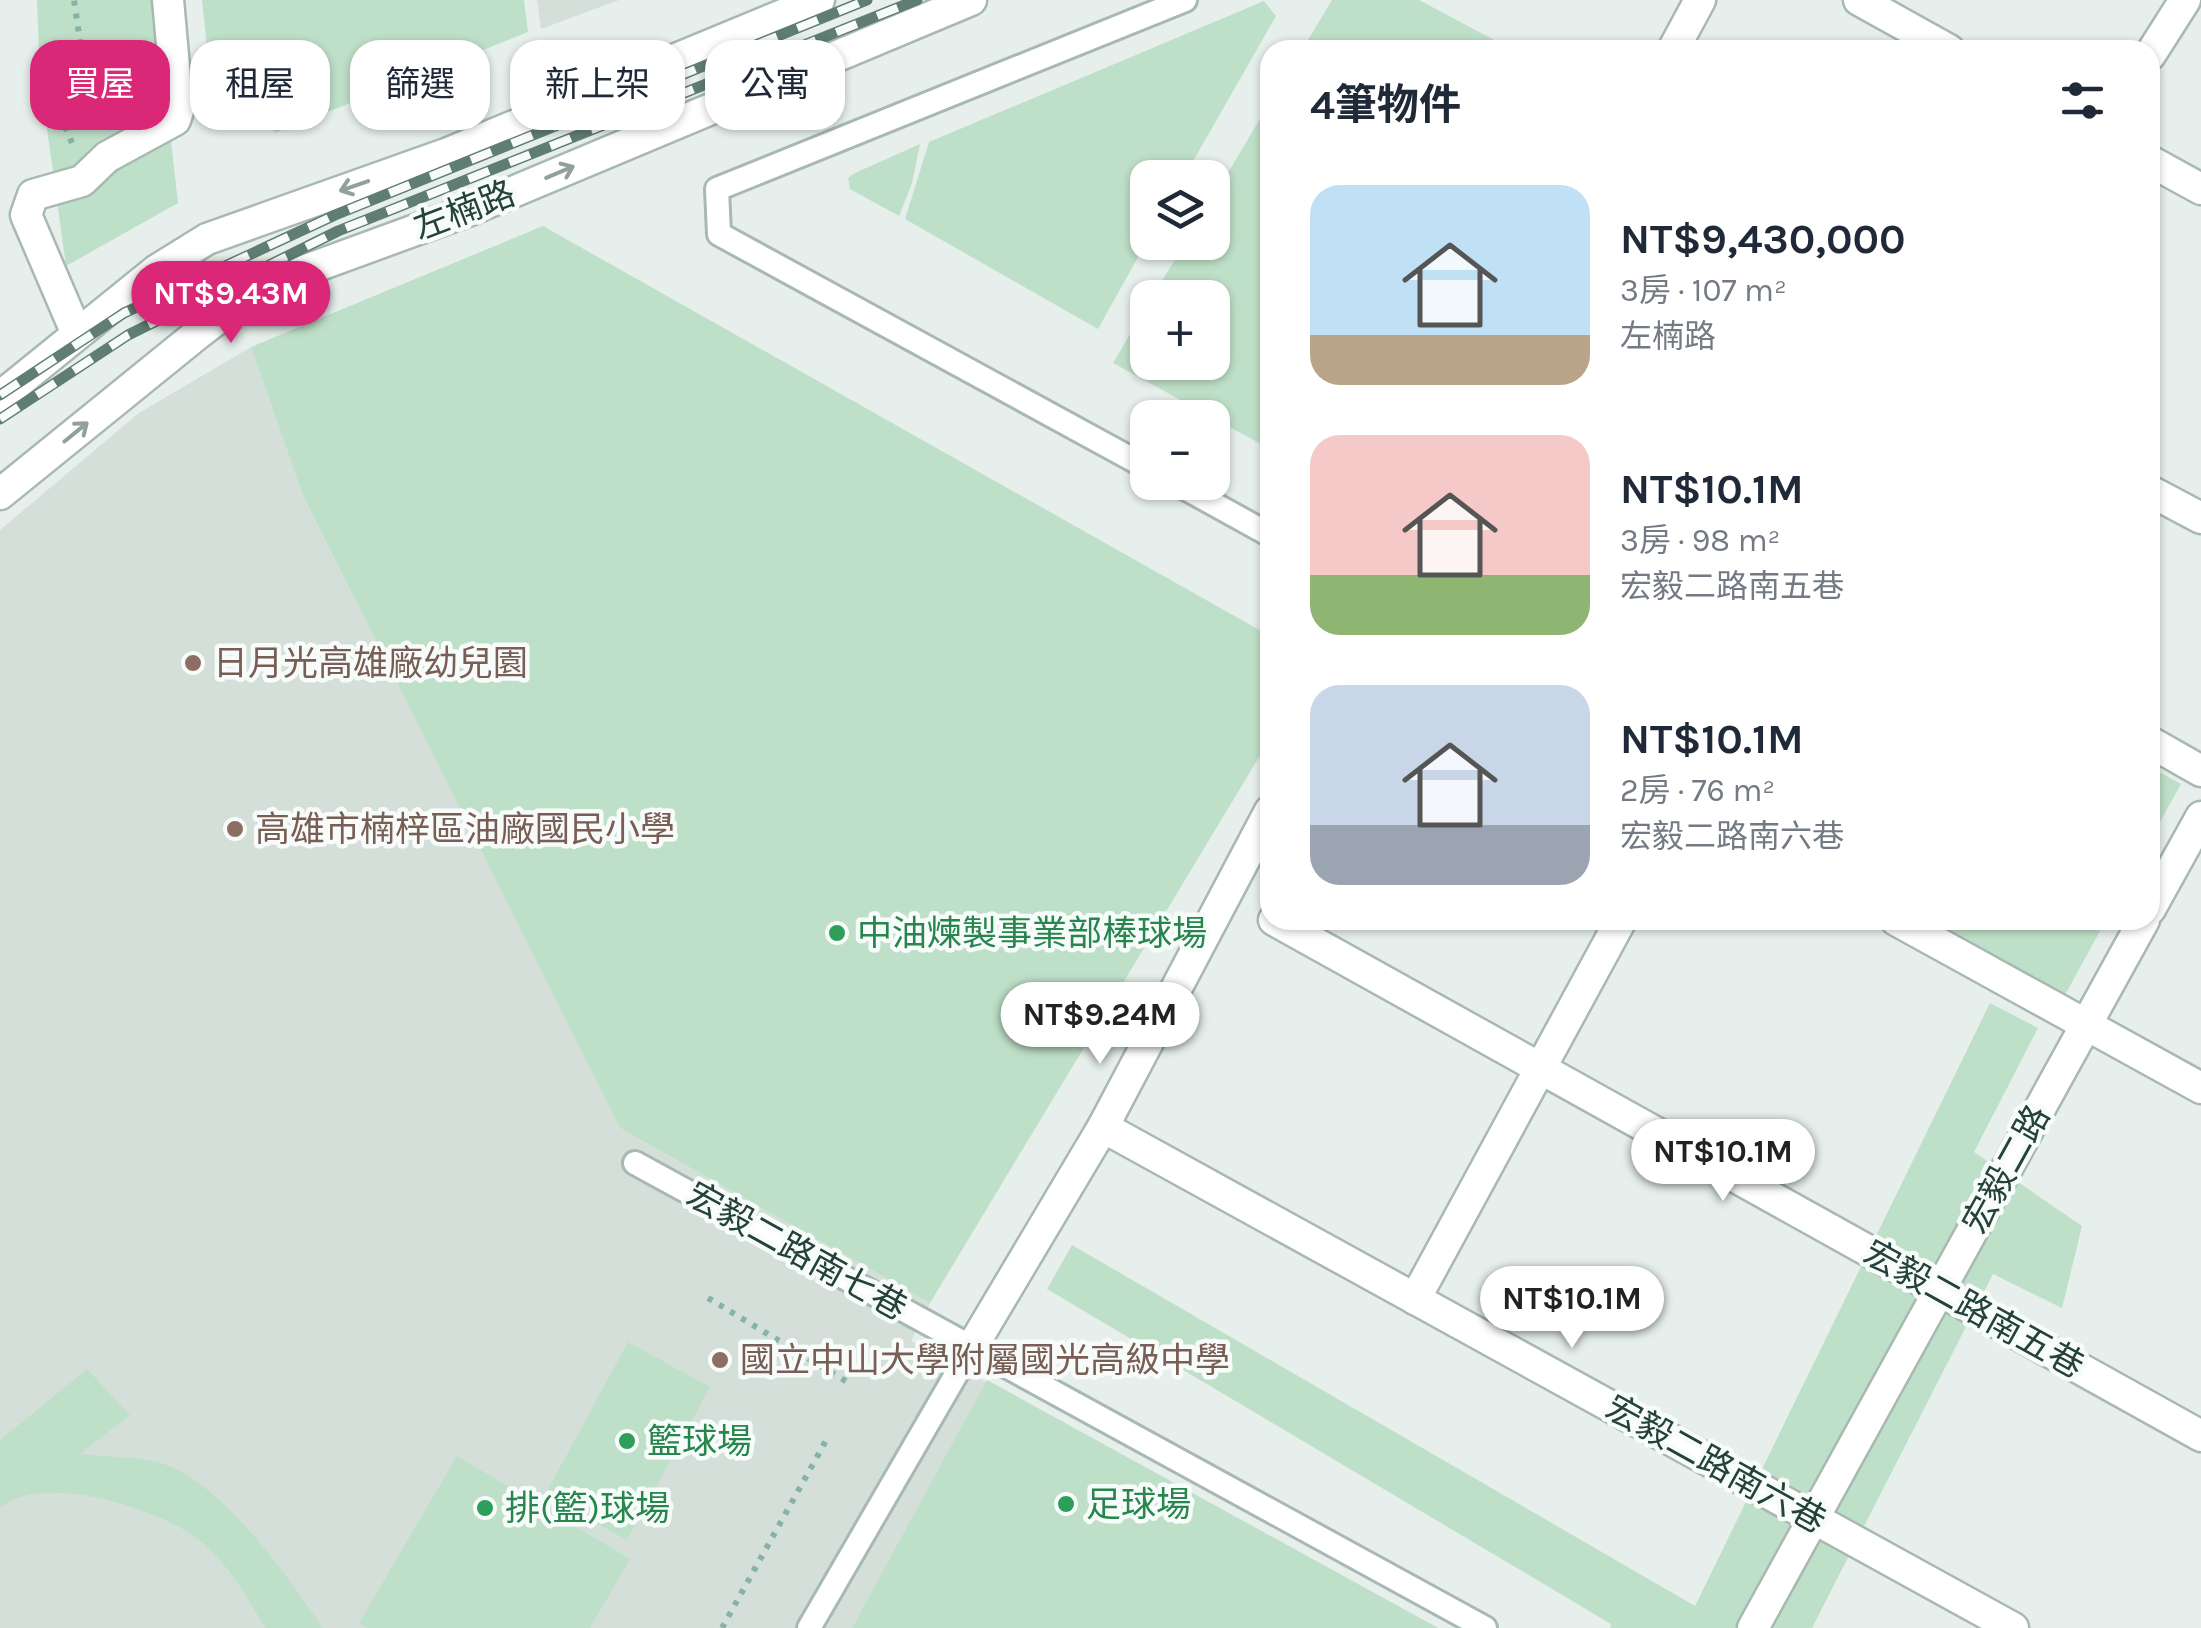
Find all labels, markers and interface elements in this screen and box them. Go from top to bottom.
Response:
chip: 買屋 [30,40,170,130]
chip: 租屋 [190,40,330,130]
chip: 篩選 [350,40,490,130]
chip: 新上架 [510,40,685,130]
chip: 公寓 [705,40,845,130]
icon: filters [2055,73,2110,128]
text: 4筆物件 [1310,80,1461,130]
map controls [1130,160,1230,500]
button: layers [1130,160,1230,260]
one-way arrow [544,162,575,180]
street label: 左楠路 [408,173,521,248]
one-way arrow [339,178,371,196]
text: NT$9,430,000 [1620,214,1906,264]
icon: home [1390,225,1510,345]
pin: NT$9.43M [128,261,334,346]
text: 3房 · 107 m² [1620,272,1787,309]
text: NT$9.43M [153,275,309,312]
button: + [1130,280,1230,380]
text: 左楠路 [1620,318,1716,355]
button: − [1130,400,1230,500]
one-way arrow [62,421,88,443]
text: NT$10.1M [1620,464,1804,514]
icon: home [1390,475,1510,595]
text: 3房 · 98 m² [1620,522,1780,559]
text: 宏毅二路南五巷 [1620,568,1844,605]
place label: 日月光高雄廠幼兒園 [213,643,528,684]
marker: 日月光高雄廠幼兒園 [182,652,204,674]
text: NT$10.1M [1620,714,1804,764]
icon: home [1390,725,1510,845]
text: 2房 · 76 m² [1620,772,1775,809]
place label: 高雄市楠梓區油廠國民小學 [255,809,675,850]
marker: 高雄市楠梓區油廠國民小學 [224,818,246,840]
text: 宏毅二路南六巷 [1620,818,1844,855]
place label: 中油煉製事業部棒球場 [857,913,1207,954]
marker: 中油煉製事業部棒球場 [826,922,848,944]
pin: NT$9.24M [997,982,1203,1067]
text: NT$9.24M [1023,996,1177,1033]
street label: 宏毅二路 [1955,1098,2058,1240]
pin: NT$10.1M [1620,1119,1826,1204]
text: NT$10.1M [1653,1133,1793,1170]
street label: 宏毅二路南七巷 [680,1174,914,1329]
street label: 宏毅二路南五巷 [1857,1232,2091,1387]
pin: NT$10.1M [1469,1266,1675,1351]
text: NT$10.1M [1502,1280,1642,1317]
place label: 國立中山大學附屬國光高級中學 [740,1340,1230,1381]
marker: 國立中山大學附屬國光高級中學 [709,1349,731,1371]
street label: 宏毅二路南六巷 [1599,1387,1833,1542]
place label: 籃球場 [647,1421,752,1462]
marker: 籃球場 [616,1430,638,1452]
place label: 足球場 [1086,1484,1191,1525]
place label: 排(籃)球場 [505,1488,670,1529]
marker: 足球場 [1055,1493,1077,1515]
marker: 排(籃)球場 [474,1497,496,1519]

